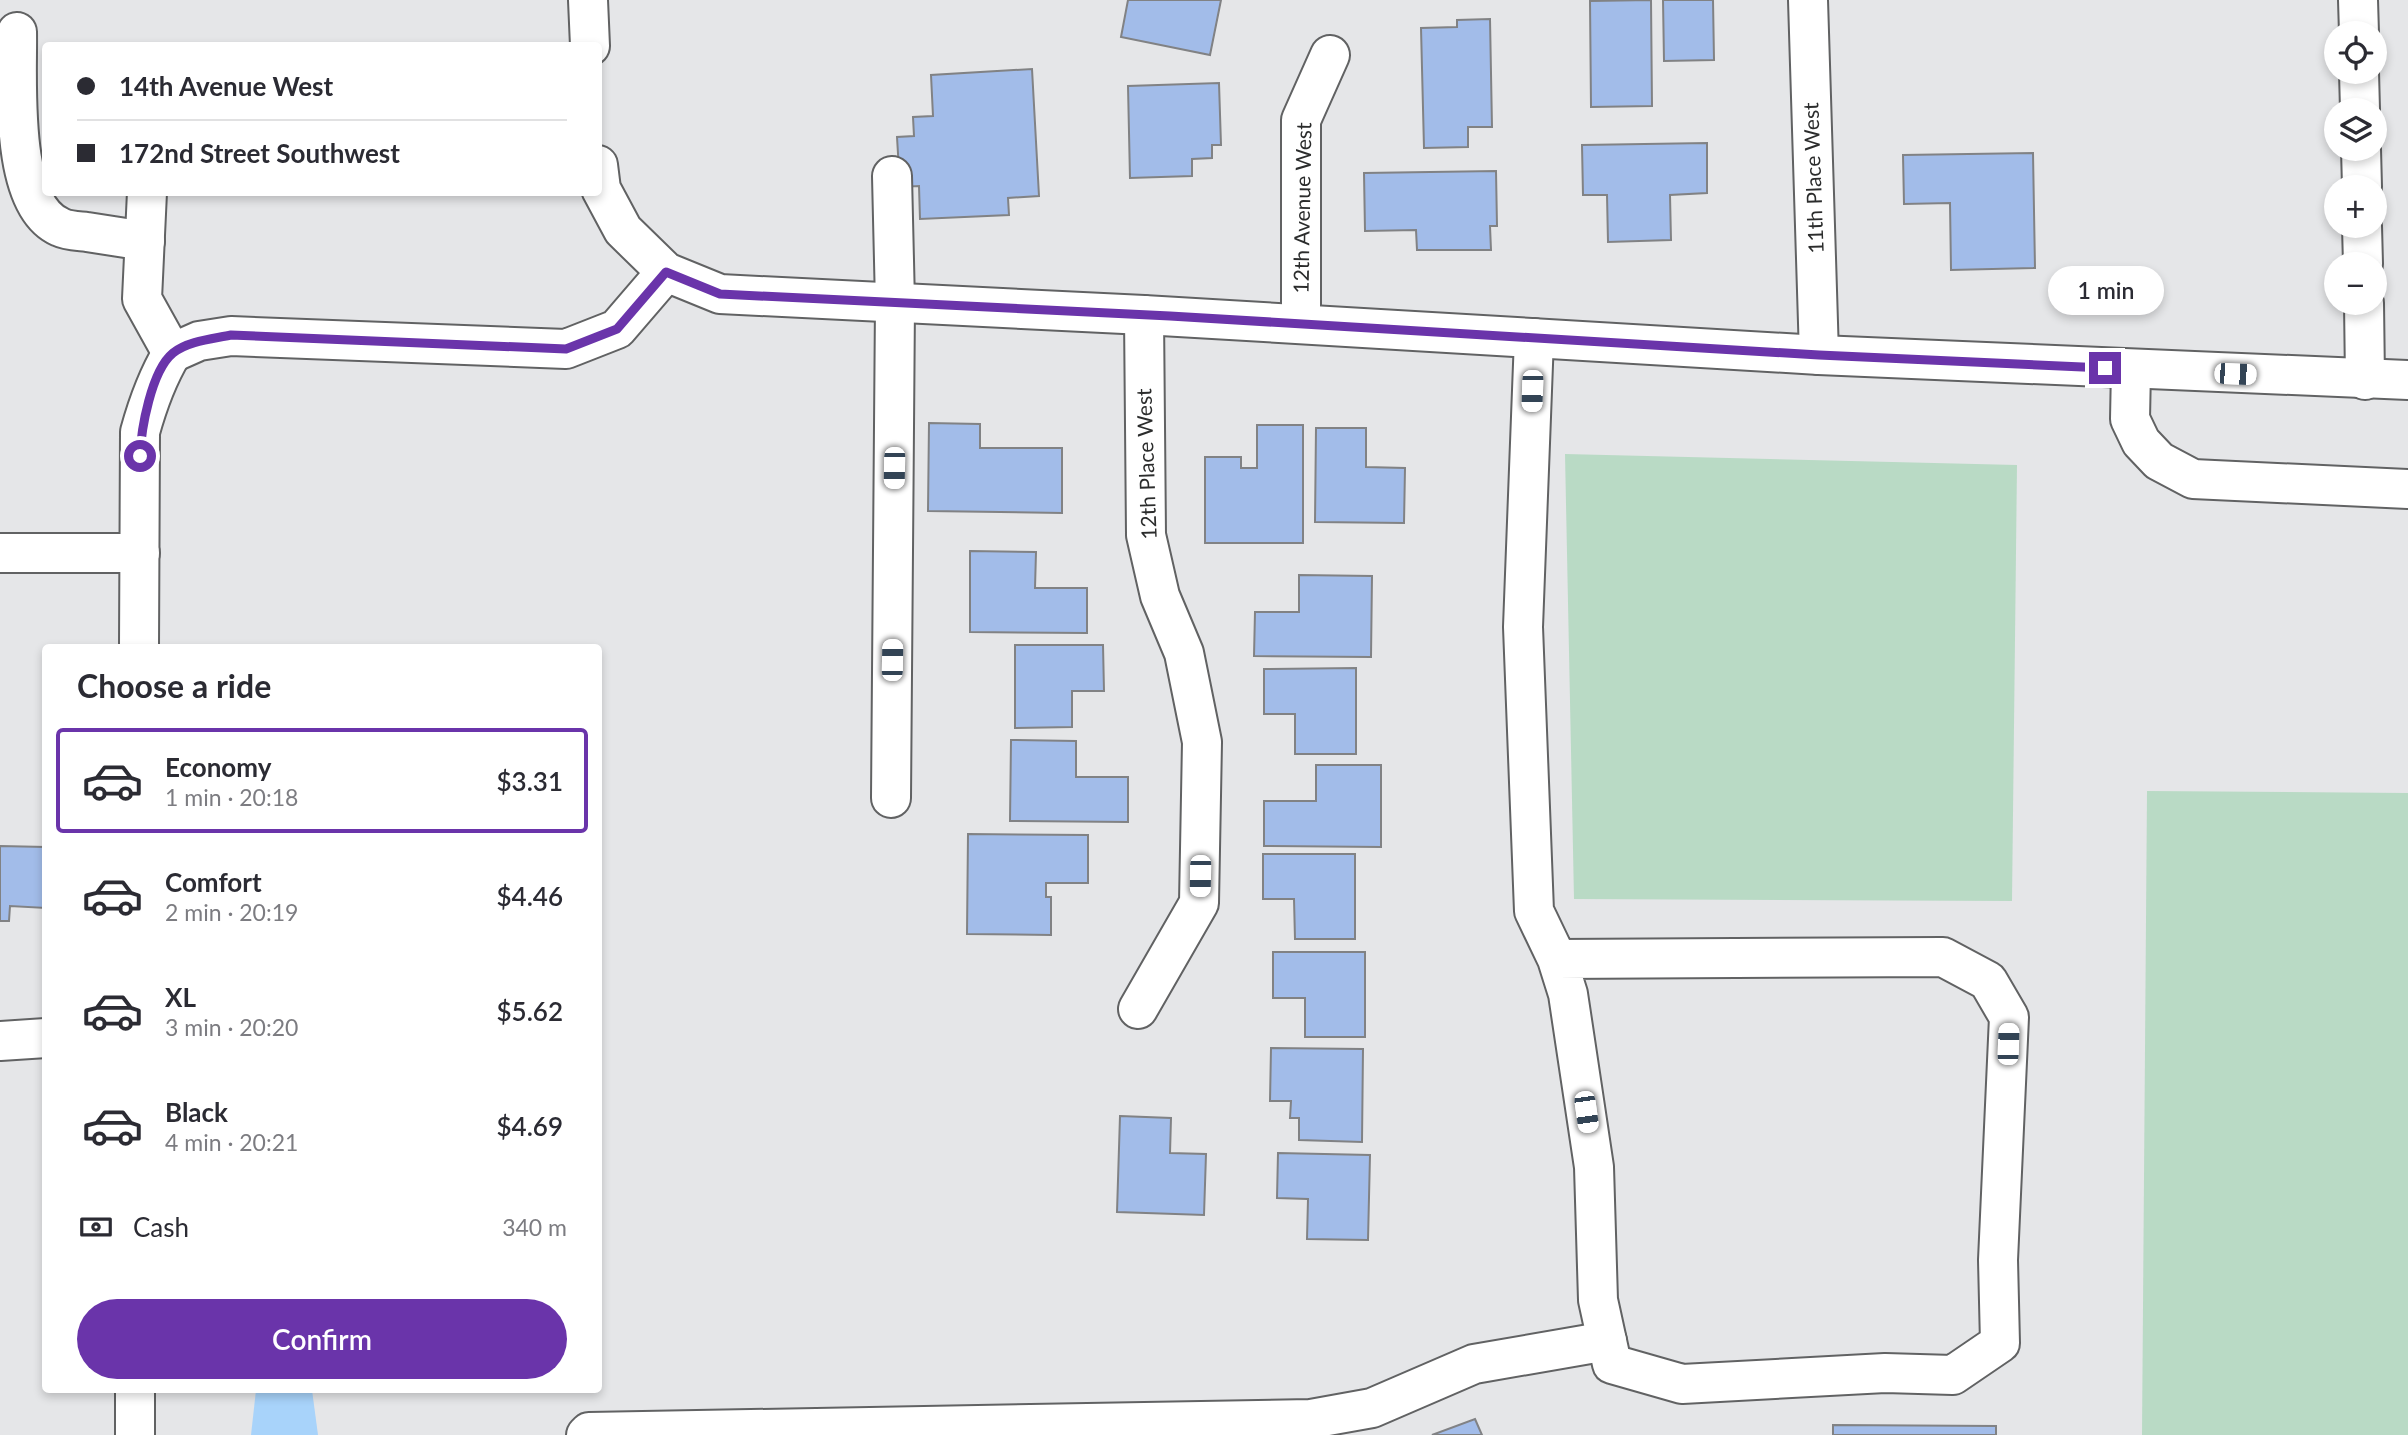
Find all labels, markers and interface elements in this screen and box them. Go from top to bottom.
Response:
map controls [2324,21,2387,315]
button: locate [2324,21,2387,84]
text: 14th Avenue West [119,70,333,102]
button: layers [2324,98,2387,161]
street label: 11th Place West [1797,102,1828,254]
street label: 12th Avenue West [1288,122,1316,294]
text: 172nd Street Southwest [119,137,400,169]
button: + [2324,175,2387,238]
button: − [2324,252,2387,315]
callout: 1 min [2047,266,2163,316]
text: 1 min [2078,276,2134,304]
route end [2089,352,2121,384]
car [2214,363,2257,385]
car [1521,370,1544,412]
street label: 12th Place West [1130,388,1161,540]
route start [124,440,156,472]
car [884,447,905,489]
car [882,639,903,681]
text: Choose a ride [77,666,271,705]
icon: car [81,749,144,812]
text: Economy [165,751,271,783]
text: $3.31 [497,765,563,797]
text: 1 min · 20:18 [165,783,298,811]
car [1190,855,1211,897]
icon: car [81,864,144,927]
text: Comfort [165,866,262,898]
text: $4.46 [497,880,563,912]
text: 2 min · 20:19 [165,898,298,926]
icon: car [81,979,144,1042]
text: XL [165,981,196,1013]
text: $5.62 [497,995,563,1027]
text: 3 min · 20:20 [165,1013,298,1041]
car [1997,1023,2020,1065]
car [1573,1090,1600,1134]
icon: car [81,1094,144,1157]
text: Black [165,1096,228,1128]
text: $4.69 [497,1110,563,1142]
text: 4 min · 20:21 [165,1128,298,1156]
icon: cash [77,1208,115,1246]
text: Cash [133,1211,189,1243]
text: 340 m [502,1213,567,1241]
button: Confirm [77,1299,567,1379]

